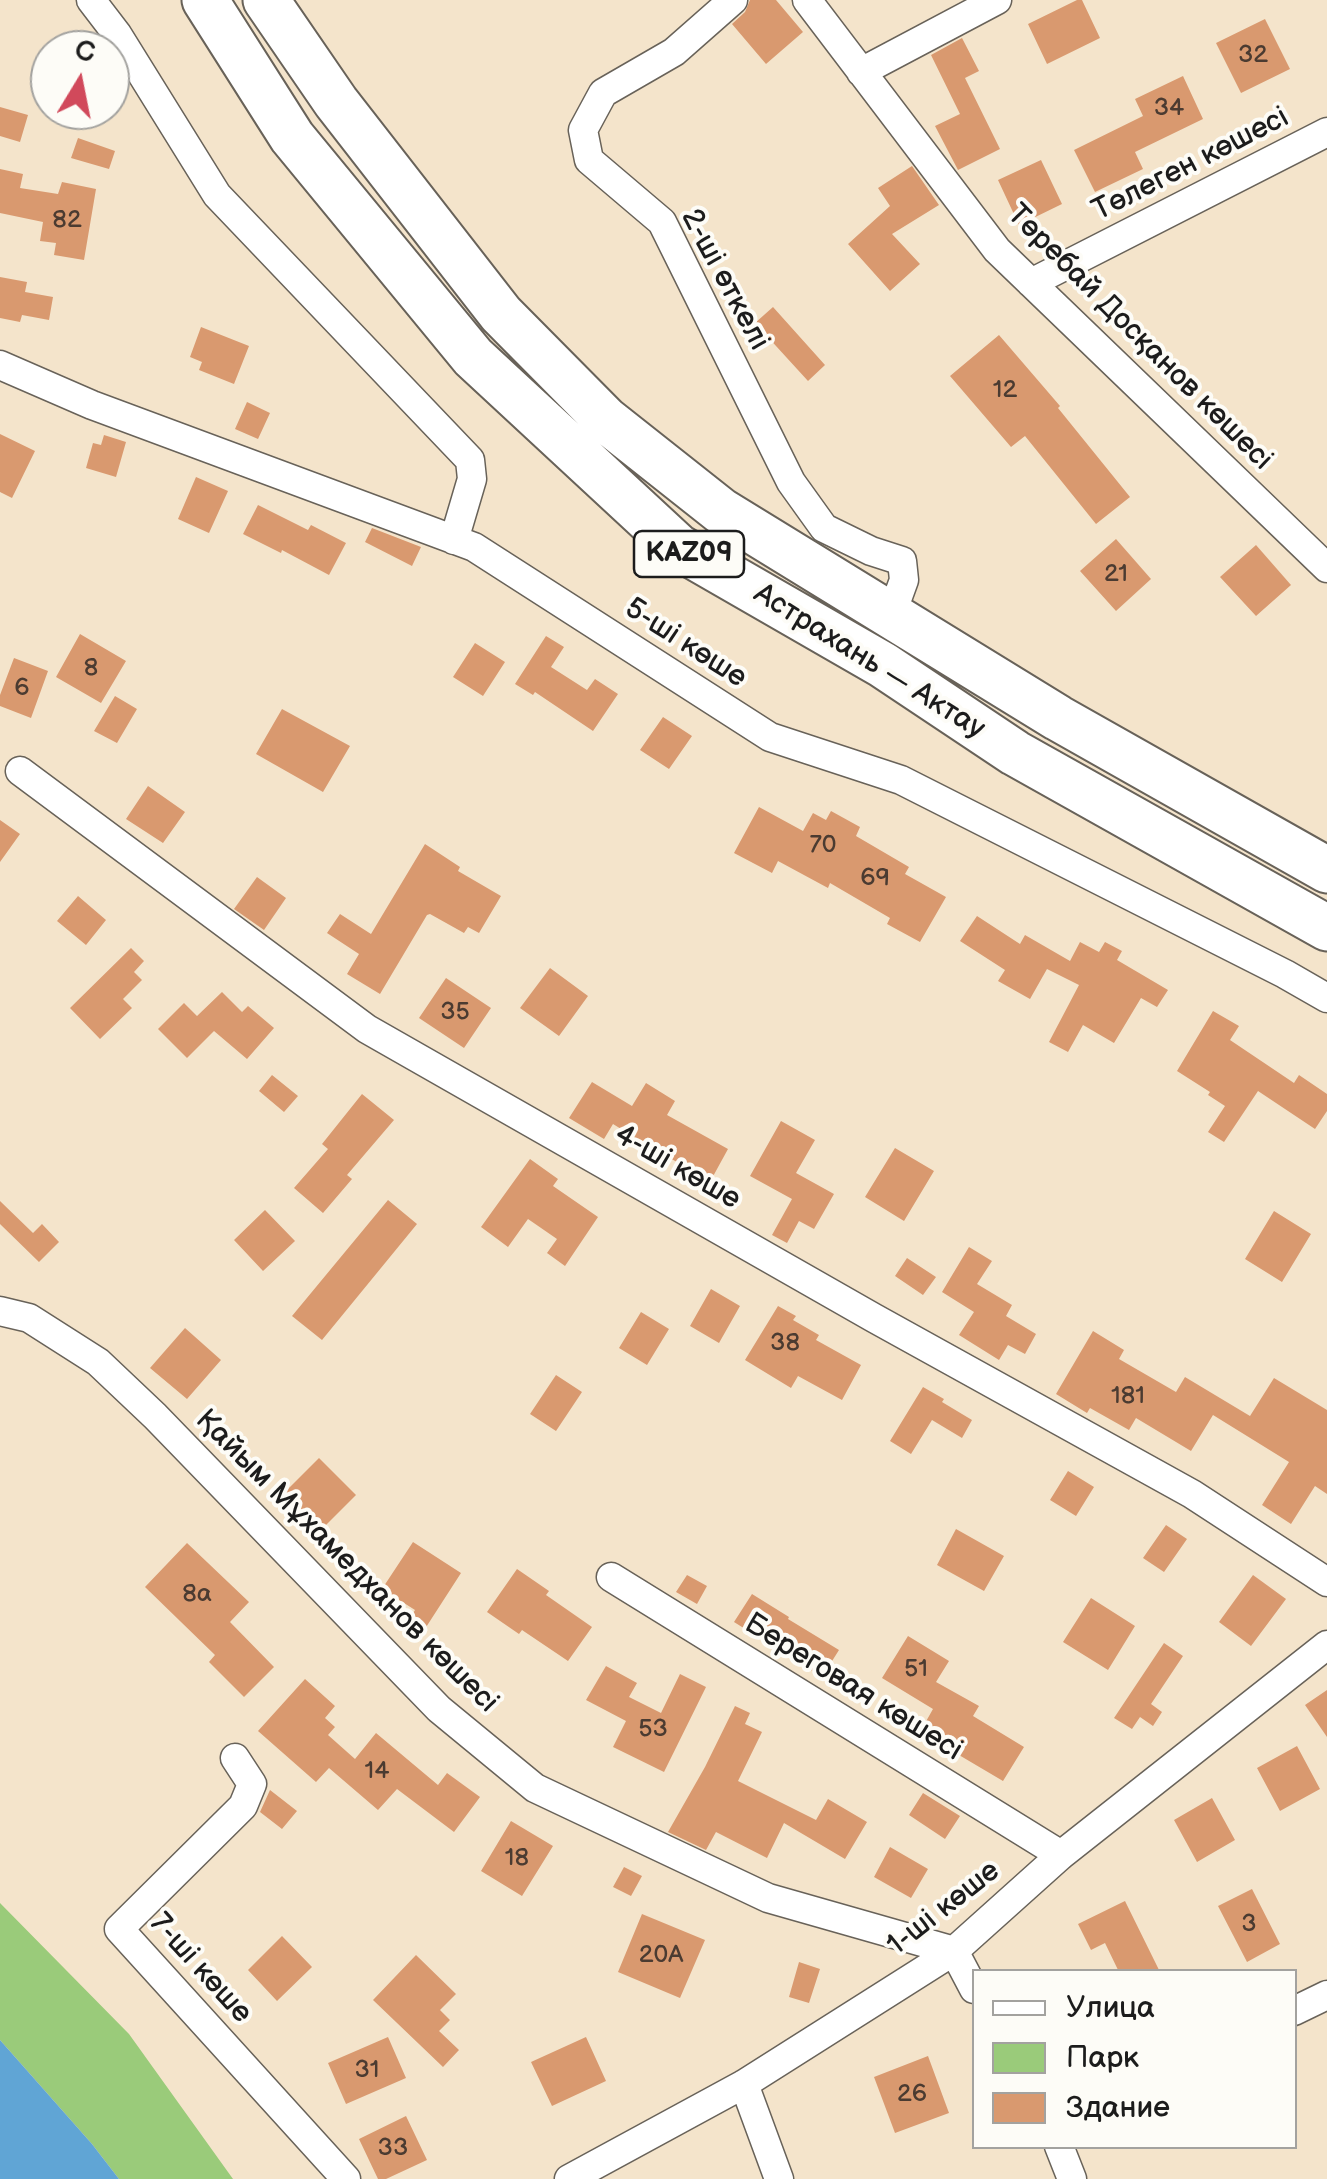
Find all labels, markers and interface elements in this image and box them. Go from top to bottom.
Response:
north arrow [30,30,130,130]
text: С [72,34,97,70]
house number: 32 [1238,41,1268,71]
house number: 34 [1154,94,1184,124]
street label: Төлеген көшесі [1087,100,1295,230]
street label: Төребай Досқанов көшесі [998,197,1280,479]
street label: 2-ші өткелі [672,203,776,357]
house number: 82 [52,206,82,236]
house number: 12 [993,376,1017,406]
road number: KAZ09 [634,531,744,577]
house number: 21 [1104,560,1128,590]
street label: Астрахань — Актау [747,576,991,748]
street label: 5-шi көше [617,591,753,697]
house number: 8 [84,654,98,684]
house number: 6 [14,674,30,704]
house number: 70 [810,831,836,861]
house number: 69 [860,864,890,894]
house number: 35 [440,998,470,1028]
street label: 4-шi көше [608,1118,746,1218]
house number: 38 [770,1329,800,1359]
house number: 181 [1111,1382,1145,1412]
street label: Қайым Мұхамедханов көшесi [187,1403,505,1721]
house number: 8а [182,1580,212,1610]
street label: Береговая көшесі [737,1606,969,1770]
house number: 51 [904,1655,928,1685]
house number: 53 [638,1715,668,1745]
house number: 14 [365,1757,389,1787]
house number: 18 [505,1844,529,1874]
street label: 1-ші көше [880,1854,1008,1964]
street label: 7-шi көше [141,1906,259,2032]
house number: 3 [1241,1910,1257,1940]
house number: 20А [639,1941,683,1971]
legend [972,1969,1297,2149]
text: Улица [1066,1990,1155,2026]
text: Парк [1066,2040,1139,2076]
house number: 31 [354,2056,380,2086]
house number: 26 [897,2080,927,2110]
text: Здание [1066,2090,1170,2126]
house number: 33 [378,2134,408,2164]

